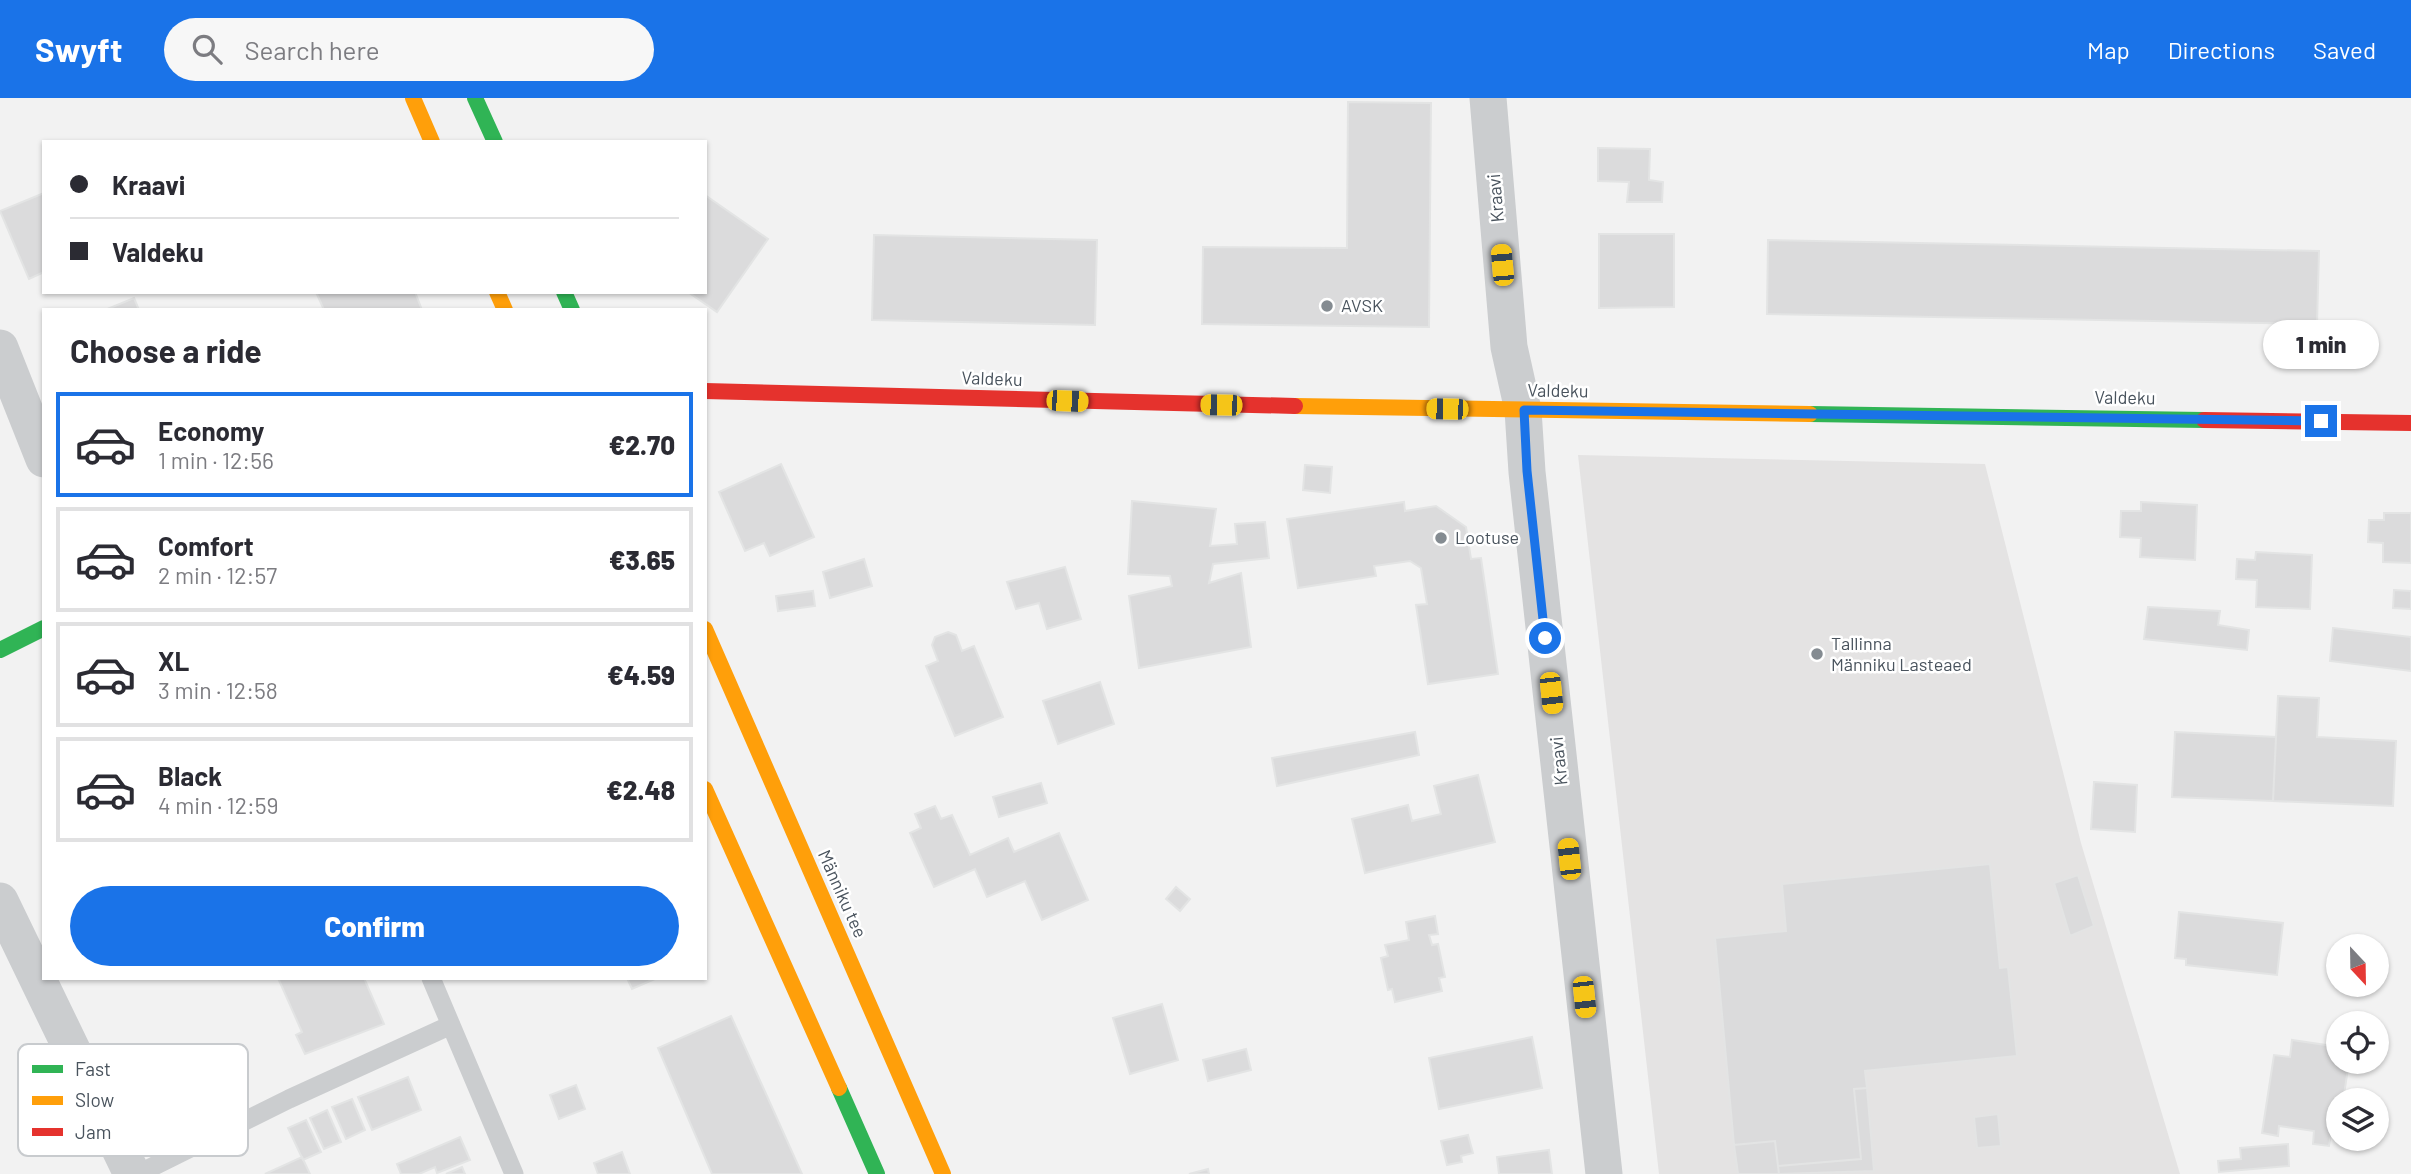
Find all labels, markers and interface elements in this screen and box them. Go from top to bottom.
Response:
search box [164,18,654,81]
text: Swyft [35,29,122,69]
icon: search [188,30,226,68]
text: Search here [244,34,380,65]
text: Map [2087,35,2130,64]
text: Directions [2168,35,2275,64]
text: Saved [2313,35,2376,64]
text: Kraavi [112,169,185,200]
street label: Kraavi [1482,173,1508,223]
text: Valdeku [112,236,204,267]
car [1490,243,1515,287]
place label: AVSK [1341,294,1383,316]
marker: AVSK [1319,298,1335,314]
callout: 1 min [2263,320,2379,368]
text: 1 min [2296,330,2346,358]
text: Choose a ride [70,331,262,369]
street label: Valdeku [961,366,1023,390]
street label: Valdeku [1527,378,1589,402]
street label: Valdeku [2094,385,2156,409]
car [1046,390,1089,412]
car [1200,394,1243,416]
car [1426,398,1469,420]
route end [2305,405,2337,437]
icon: car [74,413,137,476]
text: Economy [158,415,264,446]
text: €2.70 [609,429,675,460]
text: 1 min · 12:56 [158,446,274,474]
place label: Lootuse [1455,526,1519,548]
icon: car [74,528,137,591]
text: Comfort [158,530,254,561]
marker: Lootuse [1433,530,1449,546]
text: €3.65 [609,544,675,575]
text: 2 min · 12:57 [158,561,277,589]
route start [1529,622,1561,654]
place label: Tallinna Männiku Lasteaed [1831,632,1972,675]
icon: car [74,643,137,706]
text: XL [158,645,189,676]
marker: Tallinna Männiku Lasteaed [1809,646,1825,662]
text: €4.59 [607,659,675,690]
car [1539,671,1564,715]
text: 3 min · 12:58 [158,676,278,704]
street label: Kraavi [1545,736,1572,787]
icon: car [74,758,137,821]
text: Black [158,760,222,791]
text: €2.48 [606,774,675,805]
text: 4 min · 12:59 [158,791,279,819]
car [1557,837,1582,881]
street label: Männiku tee [814,846,872,941]
button: Confirm [70,886,679,966]
north arrow [2326,934,2389,998]
map controls [2326,934,2389,1151]
car [1572,975,1597,1019]
button: locate [2326,1011,2389,1074]
legend [18,1044,248,1156]
text: Fast [75,1057,111,1080]
text: Slow [75,1088,114,1111]
button: layers [2326,1088,2389,1151]
text: Jam [75,1120,111,1143]

